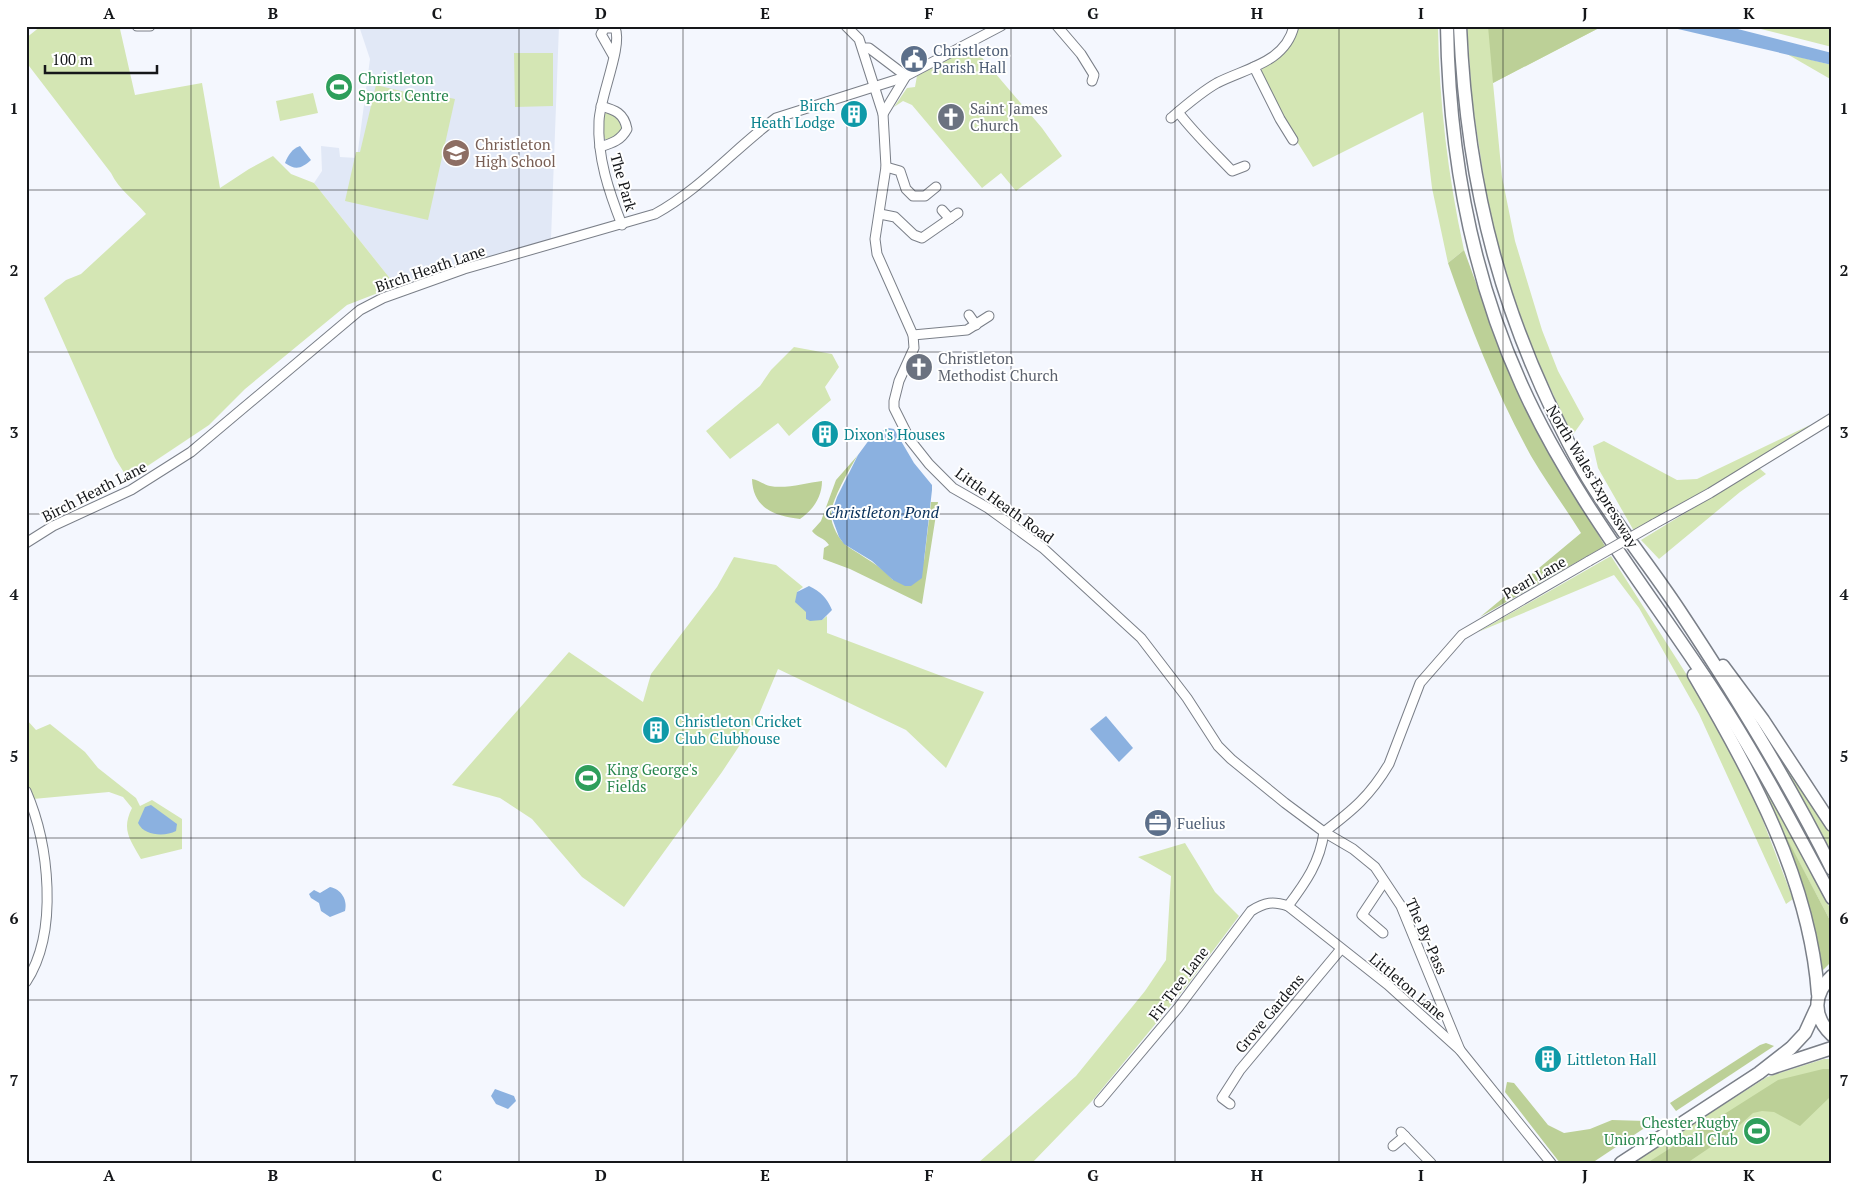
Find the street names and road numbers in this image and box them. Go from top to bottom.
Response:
street label: The Park [606,151,642,213]
street label: Birch Heath Lane [372,240,488,296]
street label: North Wales Expressway [1542,401,1644,551]
street label: Birch Heath Lane [38,456,150,526]
street label: Little Heath Road [952,462,1058,548]
street label: Pearl Lane [1499,551,1569,603]
street label: The By-Pass [1401,895,1453,977]
street label: Fir Tree Lane [1144,942,1212,1024]
street label: Littleton Lane [1365,948,1451,1024]
street label: Grove Gardens [1230,969,1308,1057]

